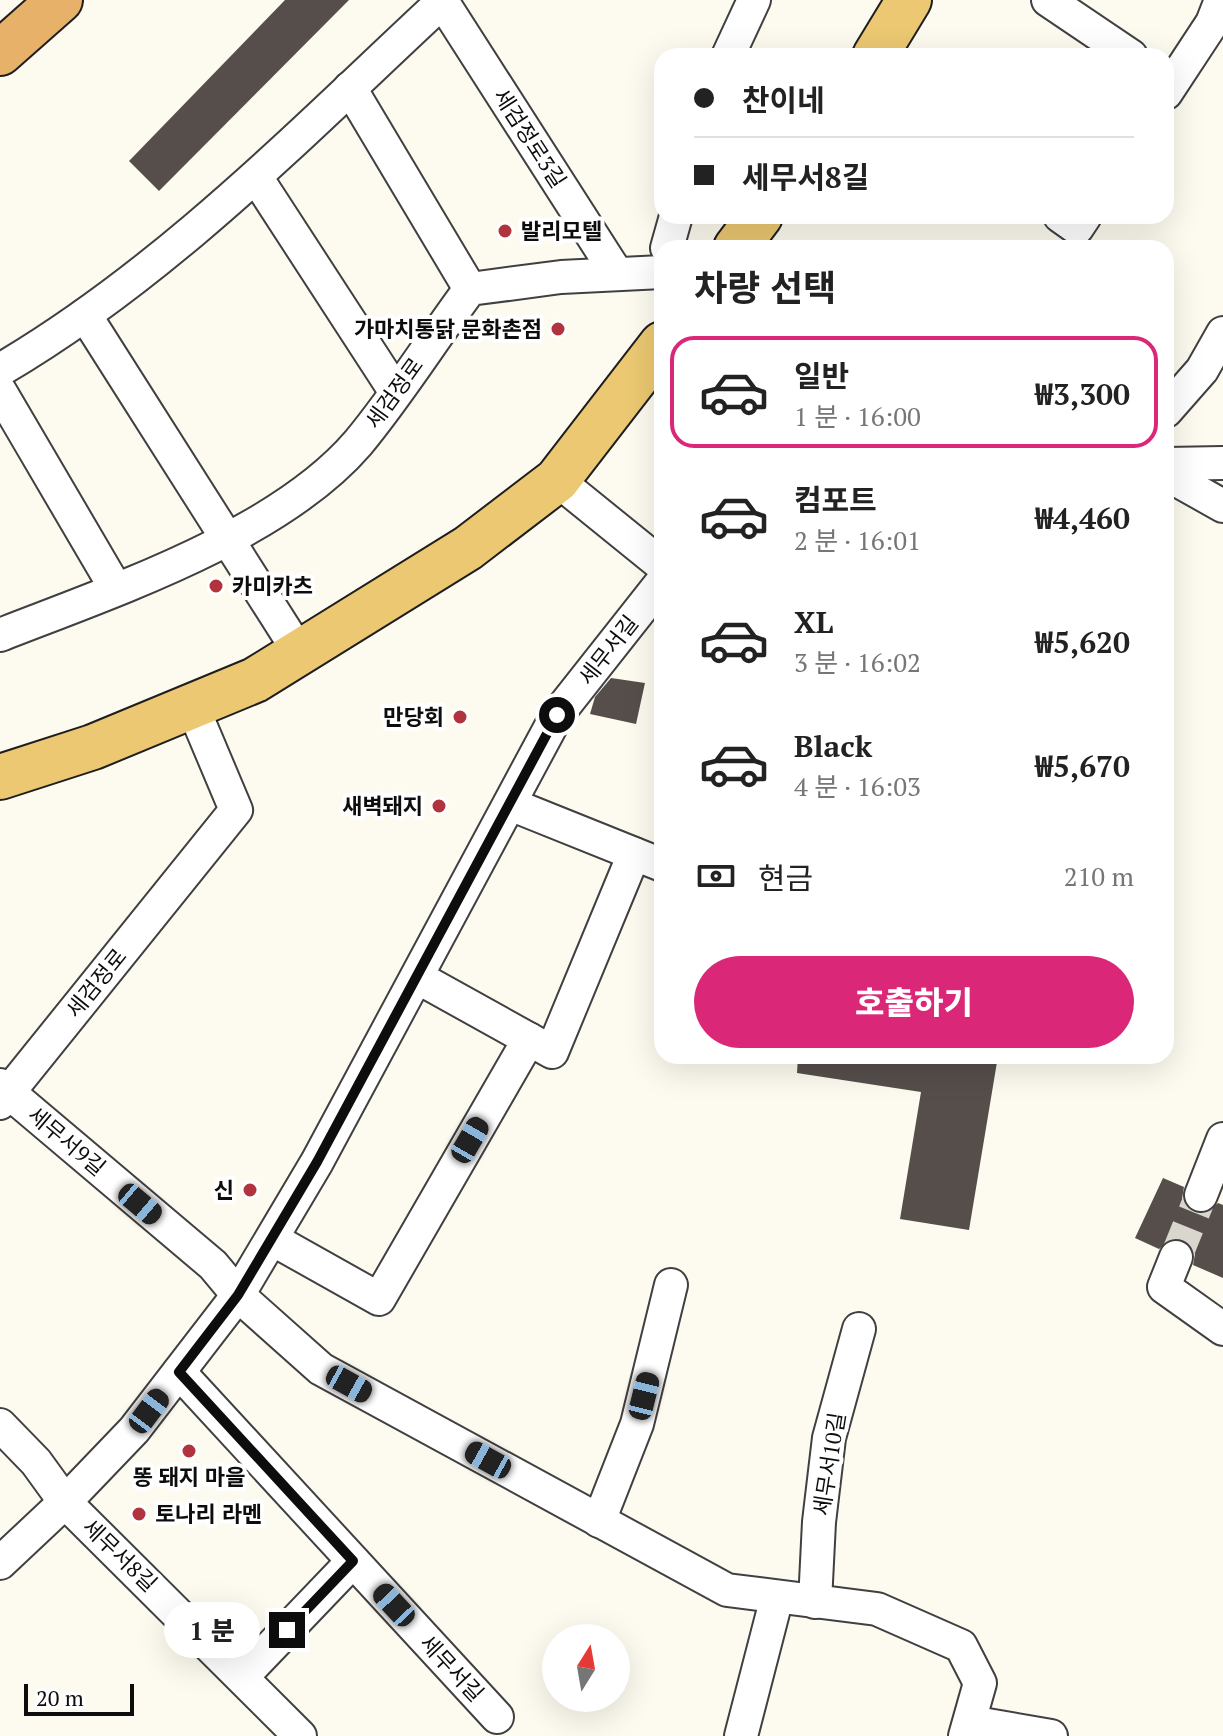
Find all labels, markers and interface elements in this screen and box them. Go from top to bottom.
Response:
text: 찬이네 [742,80,825,120]
street label: 세검정로3길 [488,82,573,193]
text: 세무서8길 [742,157,869,197]
place label: 발리모텔 [521,216,602,245]
marker: 발리모텔 [496,222,514,240]
text: 차량 선택 [694,264,836,311]
place label: 가마치통닭 문화촌점 [354,314,542,343]
marker: 가마치통닭 문화촌점 [549,320,567,338]
street label: 세검정로 [358,351,429,434]
icon: car [698,356,770,428]
text: 일반 [794,356,849,396]
text: ₩3,300 [1035,374,1130,414]
text: 1 분 · 16:00 [794,399,921,433]
icon: car [698,480,770,552]
text: 컴포트 [794,480,877,520]
text: ₩4,460 [1035,498,1130,538]
text: 2 분 · 16:01 [794,523,921,557]
place label: 카미카츠 [232,571,313,600]
marker: 카미카츠 [207,577,225,595]
text: XL [794,602,833,642]
icon: car [698,604,770,676]
street label: 세무서길 [571,609,644,691]
text: ₩5,620 [1035,622,1130,662]
text: 3 분 · 16:02 [794,645,921,679]
route start [539,697,575,733]
place label: 만당회 [383,702,444,731]
marker: 만당회 [451,708,469,726]
text: Black [794,726,872,766]
icon: car [698,728,770,800]
text: ₩5,670 [1035,746,1130,786]
text: 4 분 · 16:03 [794,769,921,803]
place label: 새벽돼지 [342,791,423,820]
marker: 새벽돼지 [430,797,448,815]
icon: cash [694,854,738,898]
text: 현금 [758,858,813,898]
text: 210 m [1064,859,1134,893]
street label: 세검정로 [59,942,132,1023]
button: 호출하기 [694,956,1134,1048]
street label: 세무서9길 [22,1100,112,1182]
car [448,1113,492,1167]
place label: 신 [214,1175,234,1204]
car [114,1179,166,1229]
marker: 신 [241,1181,259,1199]
car [322,1362,376,1406]
car [627,1370,661,1422]
car [125,1385,173,1437]
street label: 세무서10길 [806,1410,851,1518]
car [461,1438,515,1482]
marker: 똥 돼지 마을 [180,1442,198,1460]
place label: 똥 돼지 마을 [132,1462,246,1491]
place label: 토나리 라멘 [155,1499,262,1528]
marker: 토나리 라멘 [130,1505,148,1523]
street label: 세무서8길 [77,1512,164,1597]
car [369,1579,419,1631]
callout: 1 분 [163,1602,259,1658]
route end [269,1612,305,1648]
text: 1 분 [189,1613,235,1647]
north arrow [542,1624,630,1712]
map controls [542,1624,630,1712]
street label: 세무서길 [414,1628,491,1707]
scale bar [24,1680,134,1716]
text: 20 m [36,1683,84,1712]

